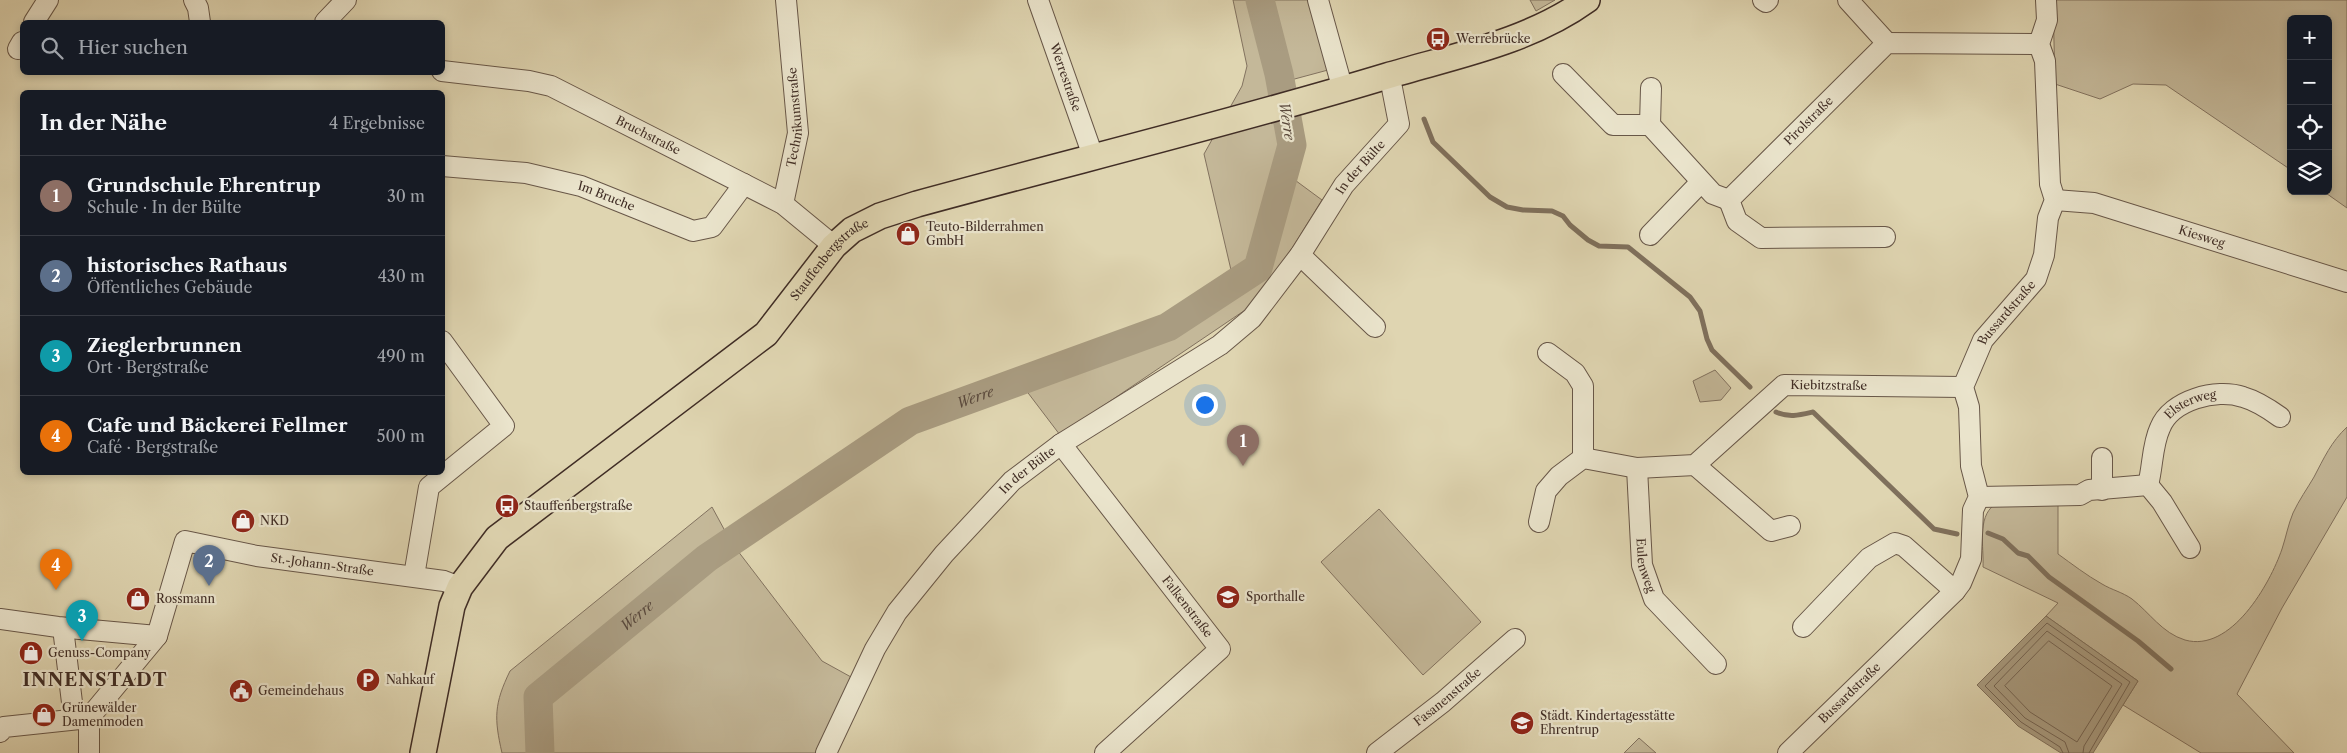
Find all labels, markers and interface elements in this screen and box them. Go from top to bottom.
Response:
map controls [2287,15,2332,195]
button: + [2287,15,2332,60]
search box [20,20,445,75]
bus stop icon: Werrebrücke [1425,26,1451,52]
place label: Werrebrücke [1455,31,1531,46]
icon: search [38,34,66,62]
text: Hier suchen [78,36,188,59]
street label: Werrestraße [1046,40,1085,114]
button: − [2287,60,2332,105]
street label: Technikumstraße [783,66,805,169]
street label: Pirolstraße [1780,93,1836,148]
water label: Werre [1275,101,1299,143]
button: locate [2287,105,2332,150]
text: In der Nähe [40,110,167,135]
street label: Bruchstraße [613,112,683,158]
text: 4 Ergebnisse [329,113,425,133]
street label: In der Bülte [1332,136,1388,197]
button: layers [2287,150,2332,195]
text: Grundschule Ehrentrup [87,174,321,197]
street label: Im Bruche [577,178,637,214]
text: 1 [52,186,60,206]
text: 30 m [387,186,425,206]
text: Schule · In der Bülte [87,197,241,217]
street label: Stauffenbergstraße [787,215,871,303]
place label: Teuto-Bilderrahmen GmbH [926,219,1044,248]
shop icon: Teuto-Bilderrahmen GmbH [895,221,921,247]
street label: Kiesweg [2177,222,2227,251]
text: historisches Rathaus [87,254,287,277]
text: 2 [51,266,61,286]
text: 430 m [378,266,425,286]
text: Öffentliches Gebäude [87,277,252,297]
street label: Bussardstraße [1974,277,2038,347]
text: Zieglerbrunnen [87,334,242,357]
text: 3 [51,346,61,366]
text: 490 m [377,346,425,366]
text: Ort · Bergstraße [87,357,209,377]
street label: Kiebitzstraße [1790,377,1868,393]
water label: Werre [954,382,997,412]
street label: Elsterweg [2161,386,2218,422]
your location [1192,392,1218,418]
text: Cafe und Bäckerei Fellmer [87,414,348,437]
pin: 1 [1227,425,1259,466]
text: 4 [51,426,61,446]
text: 500 m [377,426,425,446]
text: Café · Bergstraße [87,437,218,457]
street label: In der Bülte [996,443,1058,497]
bus stop icon: Stauffenbergstraße [494,493,520,519]
place label: Stauffenbergstraße [524,498,633,513]
shop icon: NKD [230,508,256,534]
place label: NKD [260,513,289,528]
street label: Eulenweg [1634,538,1659,595]
pin: 2 [193,545,225,586]
pin: 4 [40,549,72,590]
street label: St.-Johann-Straße [270,550,375,579]
street label: Falkenstraße [1159,573,1216,640]
school or university icon: Sporthalle [1215,584,1241,610]
shop icon: Rossmann [125,586,151,612]
place label: Sporthalle [1246,589,1305,604]
place label: Rossmann [156,591,216,606]
water label: Werre [616,596,658,635]
pin: 3 [66,600,98,641]
shop icon: Genuss-Company [18,640,44,666]
place label: Genuss-Company [48,645,151,660]
street label: Bussardstraße [1815,659,1884,726]
street label: Fasanenstraße [1411,664,1484,729]
parking icon: Nahkauf [355,667,381,693]
district label: INNENSTADT [22,669,168,691]
place label: Nahkauf [386,672,436,687]
public building icon: Gemeindehaus [228,678,254,704]
place label: Gemeindehaus [258,683,344,698]
place label: Grünewälder Damenmoden [62,700,144,729]
shop icon: Grünewälder Damenmoden [31,702,57,728]
place label: Städt. Kindertagesstätte Ehrentrup [1540,708,1675,737]
school or university icon: Städt. Kindertagesstätte Ehrentrup [1509,710,1535,736]

